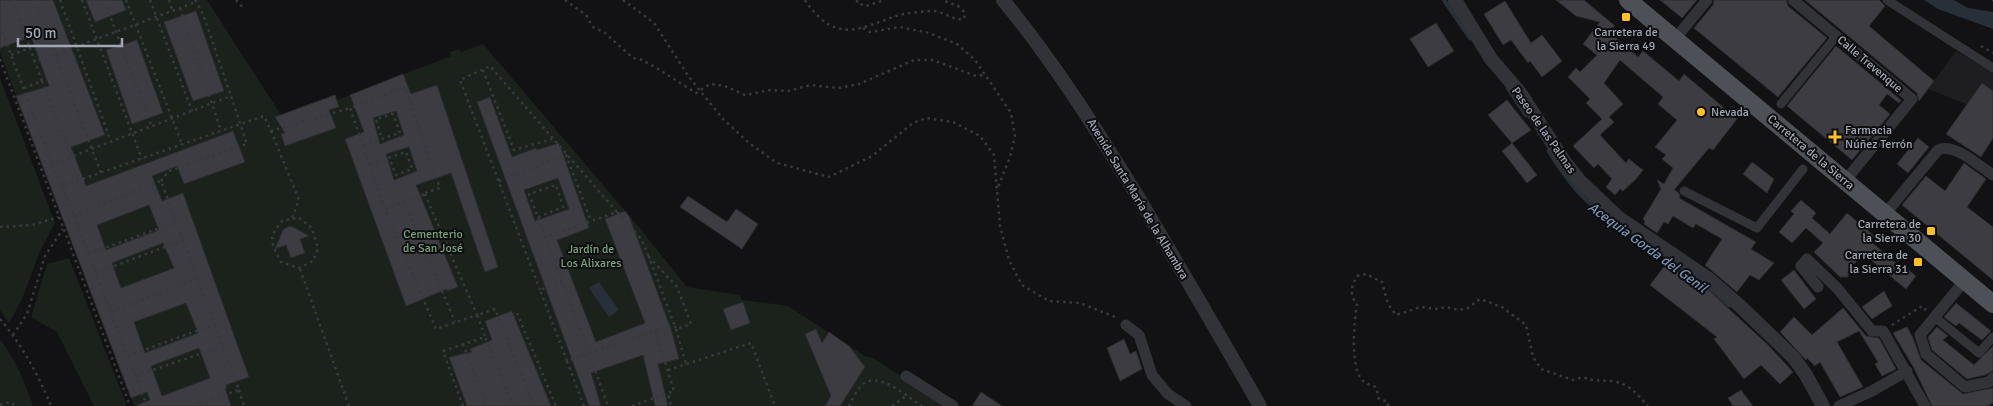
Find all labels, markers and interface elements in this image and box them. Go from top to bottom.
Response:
marker: Carretera de la Sierra 49 [1620,11,1632,23]
scale bar [18,15,121,47]
text: 50 m [25,24,56,42]
place label: Carretera de la Sierra 49 [1594,25,1658,54]
street label: Calle Trevenque [1834,33,1905,96]
street label: Paseo de las Palmas [1508,84,1579,177]
place label: Nevada [1711,105,1749,120]
marker: Nevada [1695,106,1707,118]
street label: Carretera de la Sierra [1764,112,1857,193]
street label: Avenida Santa María de la Alhambra [1084,116,1192,282]
place label: Farmacia Núñez Terrón [1845,123,1913,152]
marker: Farmacia Núñez Terrón [1829,131,1841,143]
water label: Acequia Gorda del Genil [1585,198,1711,297]
place label: Carretera de la Sierra 30 [1858,217,1921,246]
marker: Carretera de la Sierra 30 [1925,225,1937,237]
park label: Cementerio de San José [403,227,463,256]
park label: Jardín de Los Alixares [561,242,621,271]
place label: Carretera de la Sierra 31 [1845,248,1908,277]
marker: Carretera de la Sierra 31 [1912,256,1924,268]

